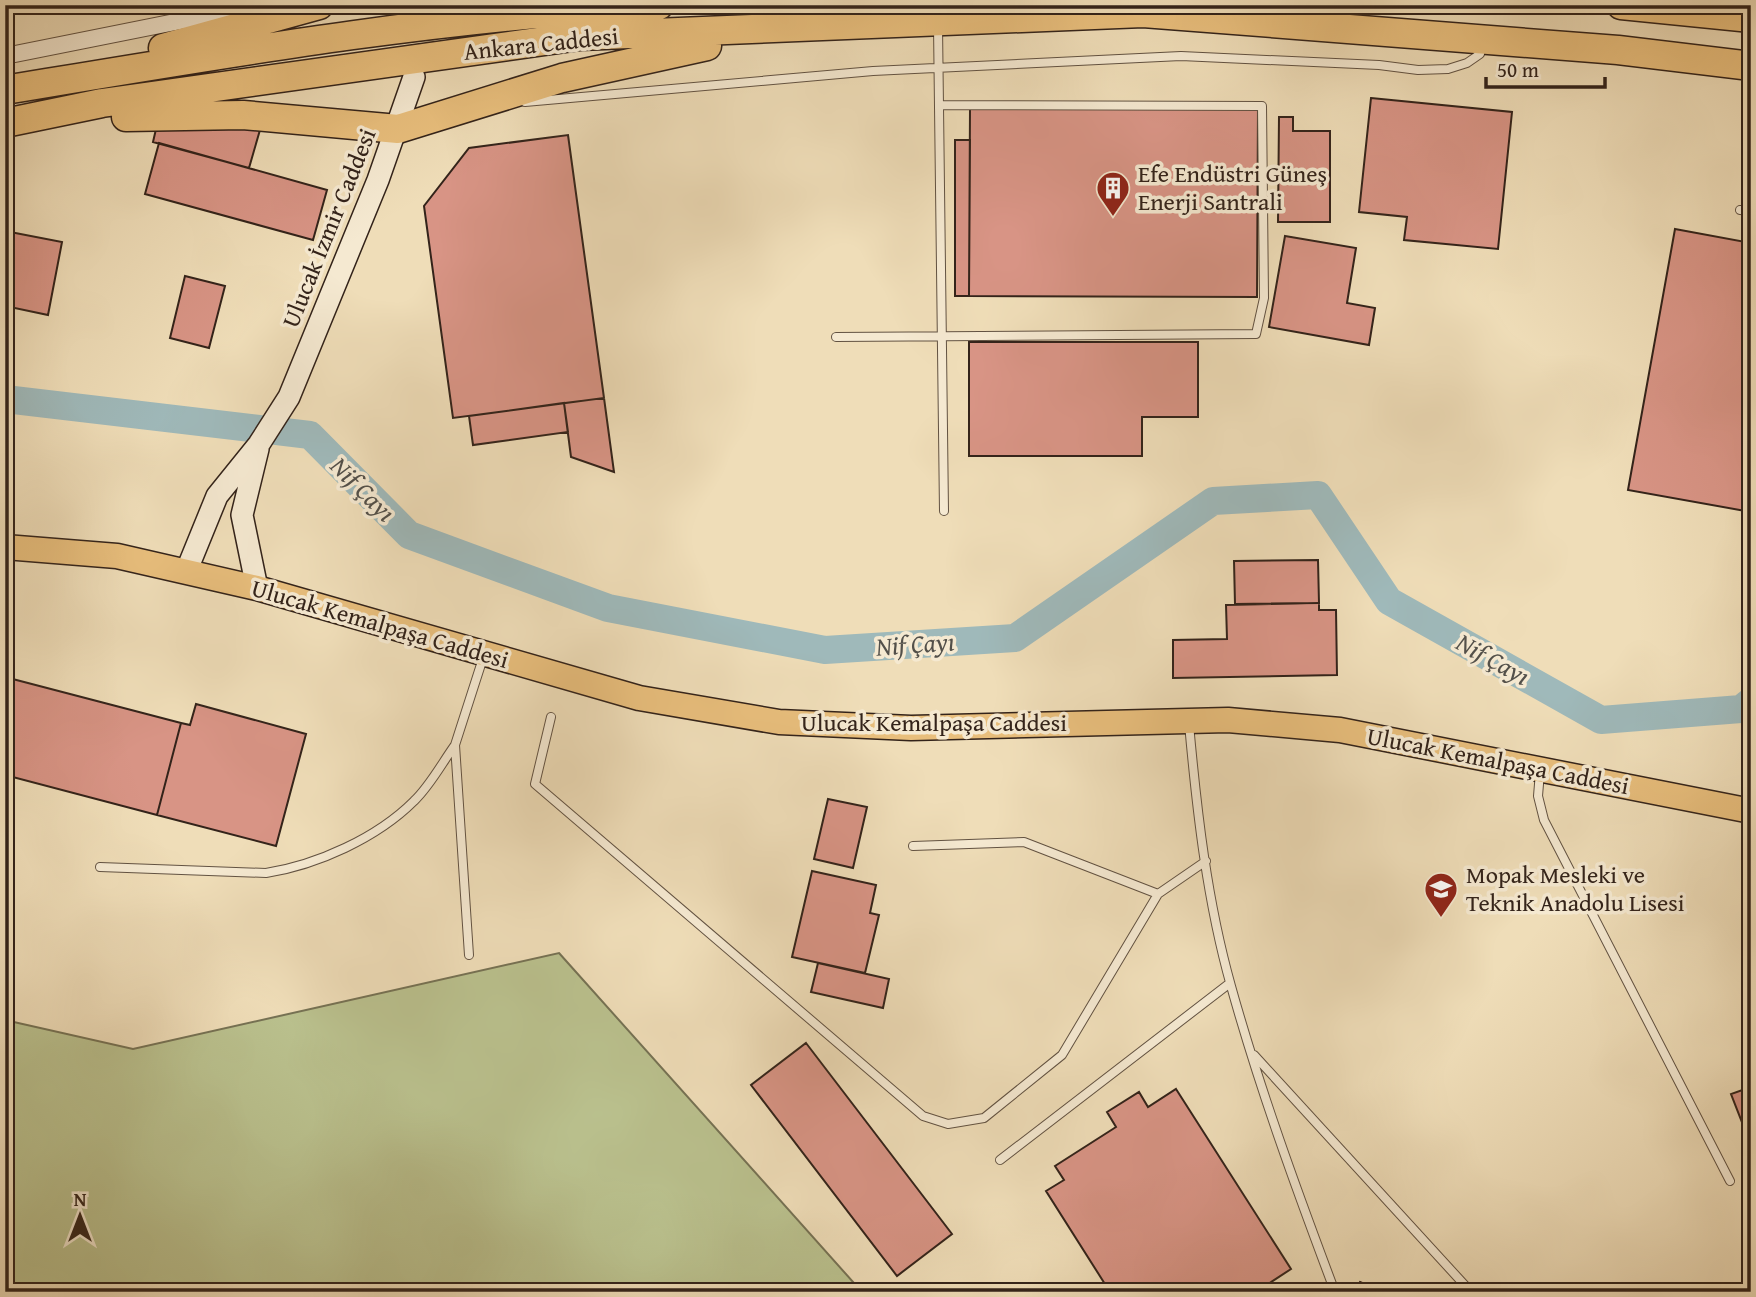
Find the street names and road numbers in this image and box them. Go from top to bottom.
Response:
street label: Ankara Caddesi [462,18,620,69]
street label: Ulucak İzmir Caddesi [273,123,385,333]
street label: Ulucak Kemalpaşa Caddesi [247,570,513,677]
street label: Ulucak Kemalpaşa Caddesi [801,705,1067,740]
street label: Ulucak Kemalpaşa Caddesi [1364,718,1632,803]

